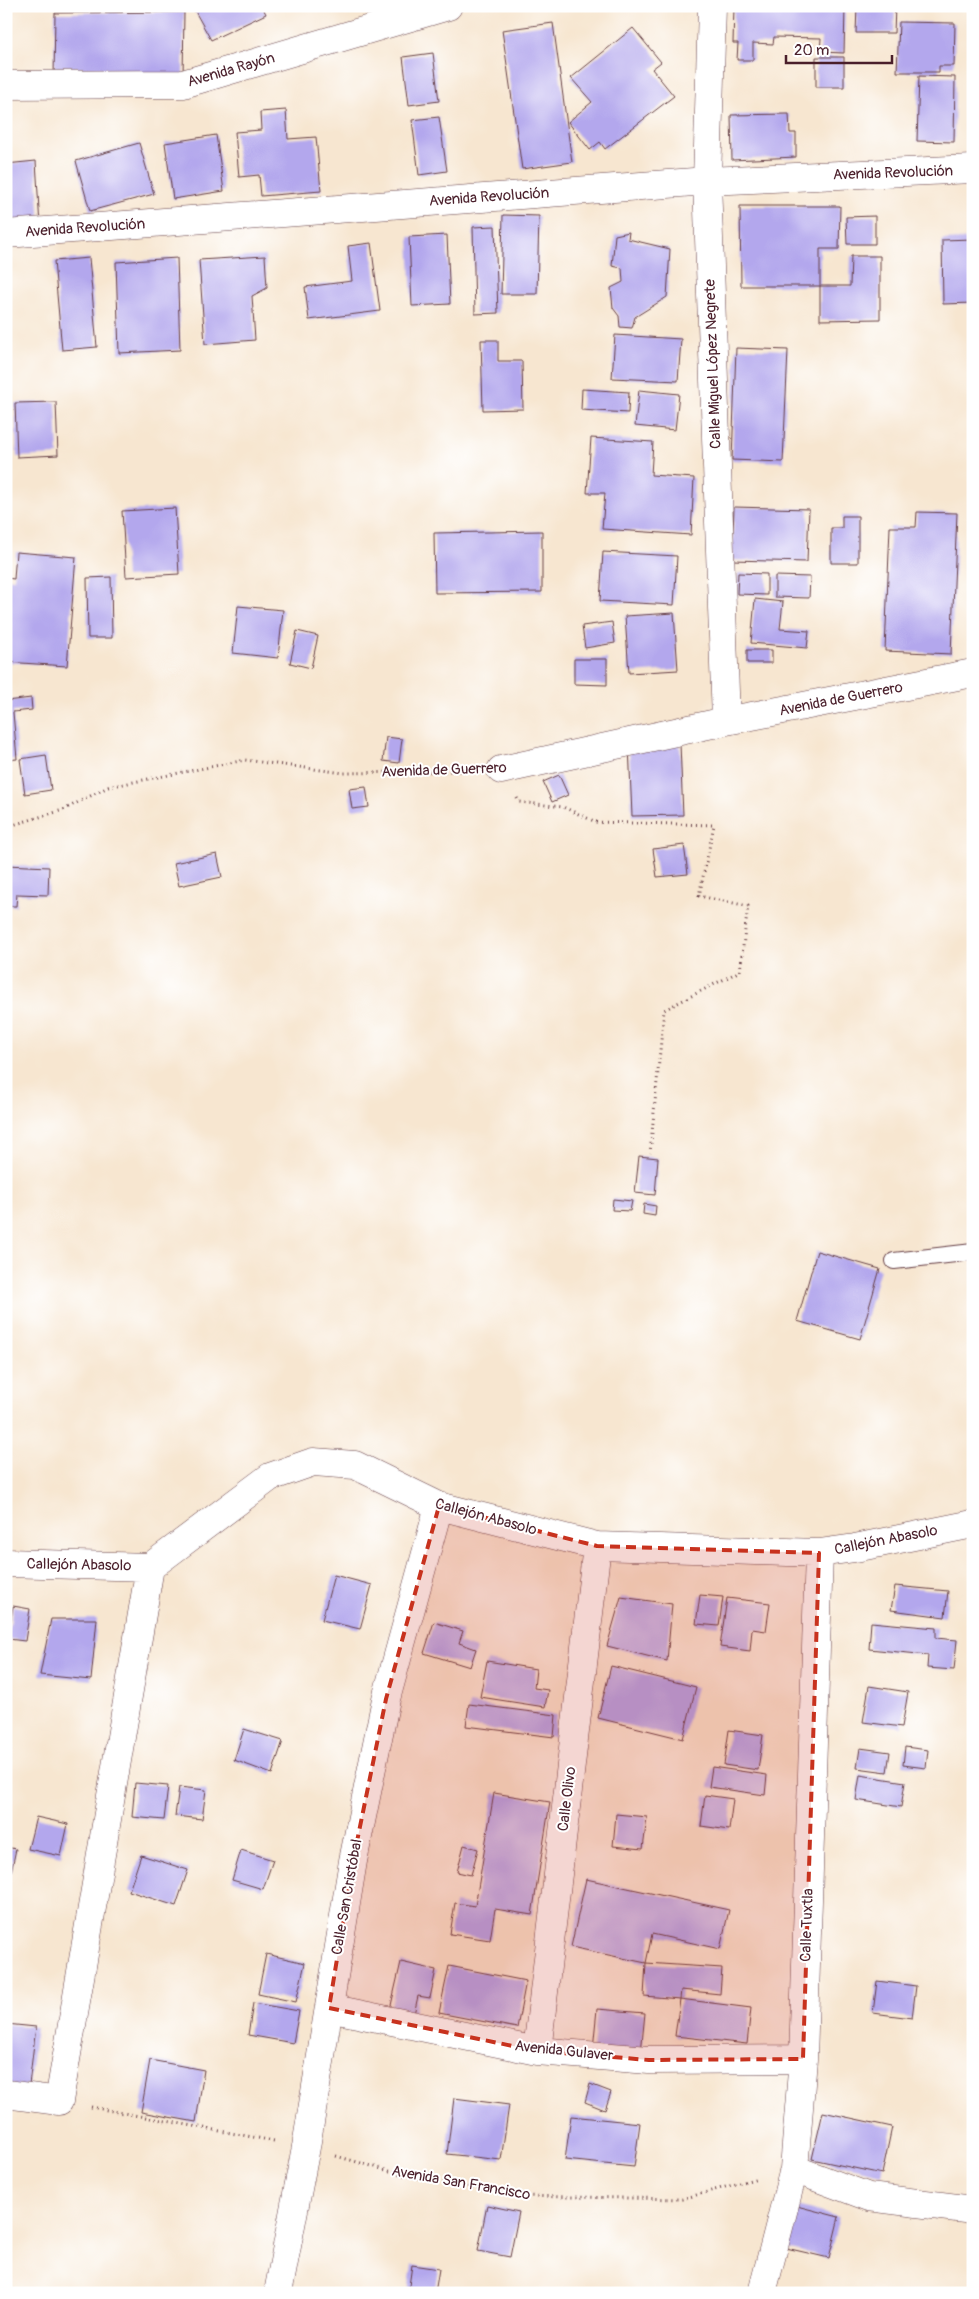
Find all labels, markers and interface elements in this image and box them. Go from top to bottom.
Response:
scale bar [786,32,893,64]
text: 20 m [794,41,829,60]
street label: Avenida Rayón [185,48,277,92]
street label: Avenida Revolución [833,161,953,185]
street label: Avenida Revolución [428,183,550,211]
street label: Avenida Revolución [24,214,146,242]
street label: Calle Miguel López Negrete [701,278,725,449]
street label: Avenida de Guerrero [778,678,904,720]
street label: Avenida de Guerrero [381,758,507,782]
street label: Callejón Abasolo [433,1494,539,1540]
street label: Callejón Abasolo [833,1521,939,1559]
street label: Callejón Abasolo [27,1555,131,1575]
street label: Calle Olivo [554,1766,580,1832]
street label: Calle San Cristóbal [327,1838,367,1956]
street label: Calle Tuxtla [796,1888,818,1962]
street label: Avenida Gulaver [514,2036,615,2066]
street label: Avenida San Francisco [390,2161,532,2205]

